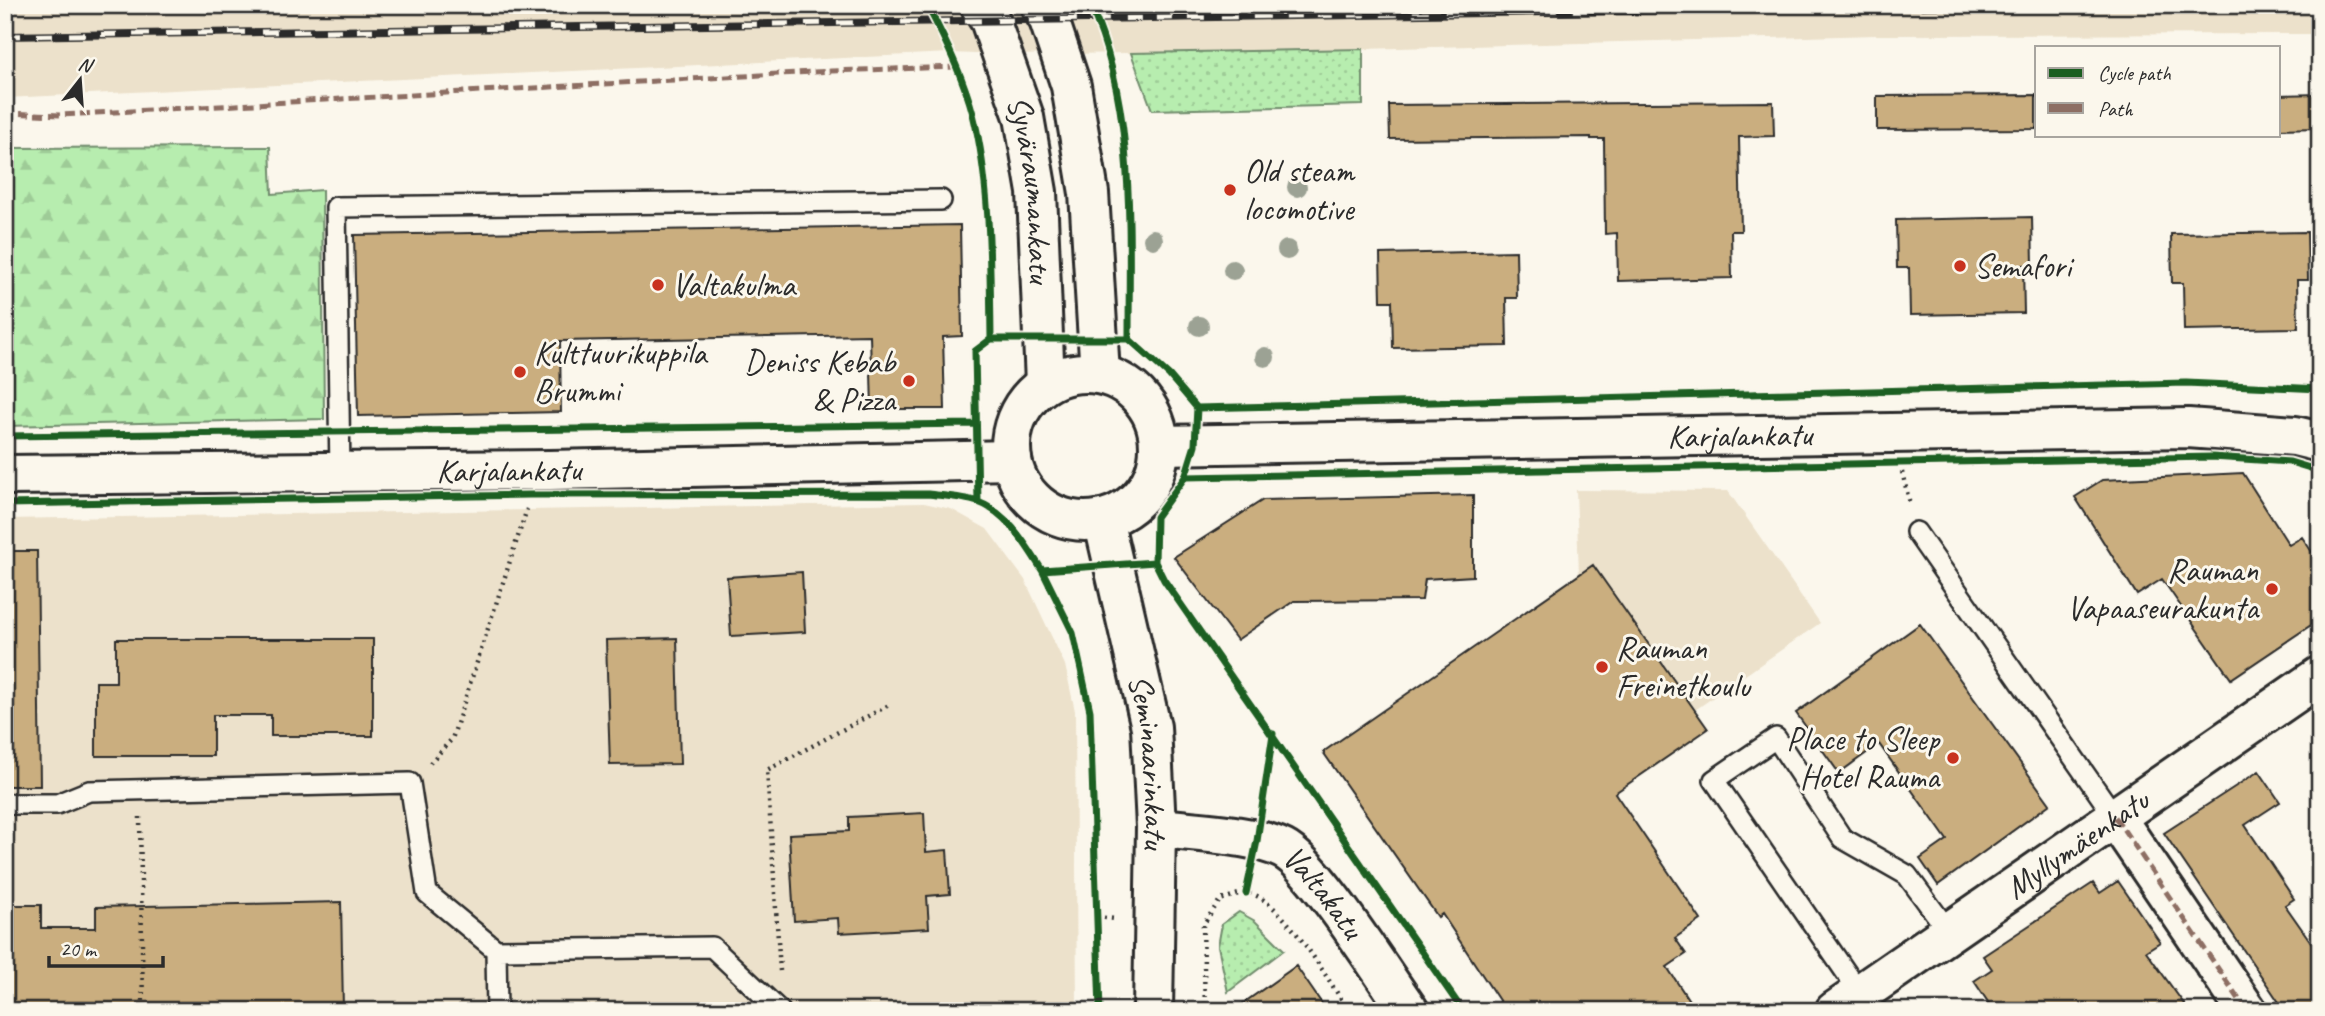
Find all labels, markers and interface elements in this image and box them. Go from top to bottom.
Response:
north arrow [46,46,116,116]
legend [2035,46,2280,136]
text: N [76,52,97,79]
text: Cycle path [2098,60,2171,86]
street label: Syväraumankatu [997,90,1062,286]
text: Path [2098,96,2134,122]
place label: Old steam locomotive [1244,150,1356,230]
marker: Old steam locomotive [1222,182,1238,198]
place label: Semafori [1974,245,2075,287]
marker: Semafori [1952,258,1968,274]
place label: Valtakulma [672,264,798,306]
marker: Valtakulma [650,277,666,293]
place label: Kulttuurikuppila Brummi [534,332,709,412]
place label: Deniss Kebab & Pizza [744,341,897,421]
marker: Kulttuurikuppila Brummi [512,364,528,380]
marker: Deniss Kebab & Pizza [901,373,917,389]
street label: Karjalankatu [1667,413,1815,458]
street label: Karjalankatu [436,448,584,492]
place label: Rauman Vapaaseurakunta [2067,549,2260,629]
marker: Rauman Vapaaseurakunta [2264,581,2280,597]
place label: Rauman Freinetkoulu [1616,627,1752,707]
marker: Rauman Freinetkoulu [1594,659,1610,675]
street label: Seminaarinkatu [1119,671,1177,851]
place label: Place to Sleep Hotel Rauma [1786,718,1942,798]
marker: Place to Sleep Hotel Rauma [1945,750,1961,766]
street label: Myllymäenkatu [1997,779,2159,908]
street label: Valtakatu [1274,836,1375,948]
scale bar [49,925,163,969]
text: 20 m [60,936,98,962]

